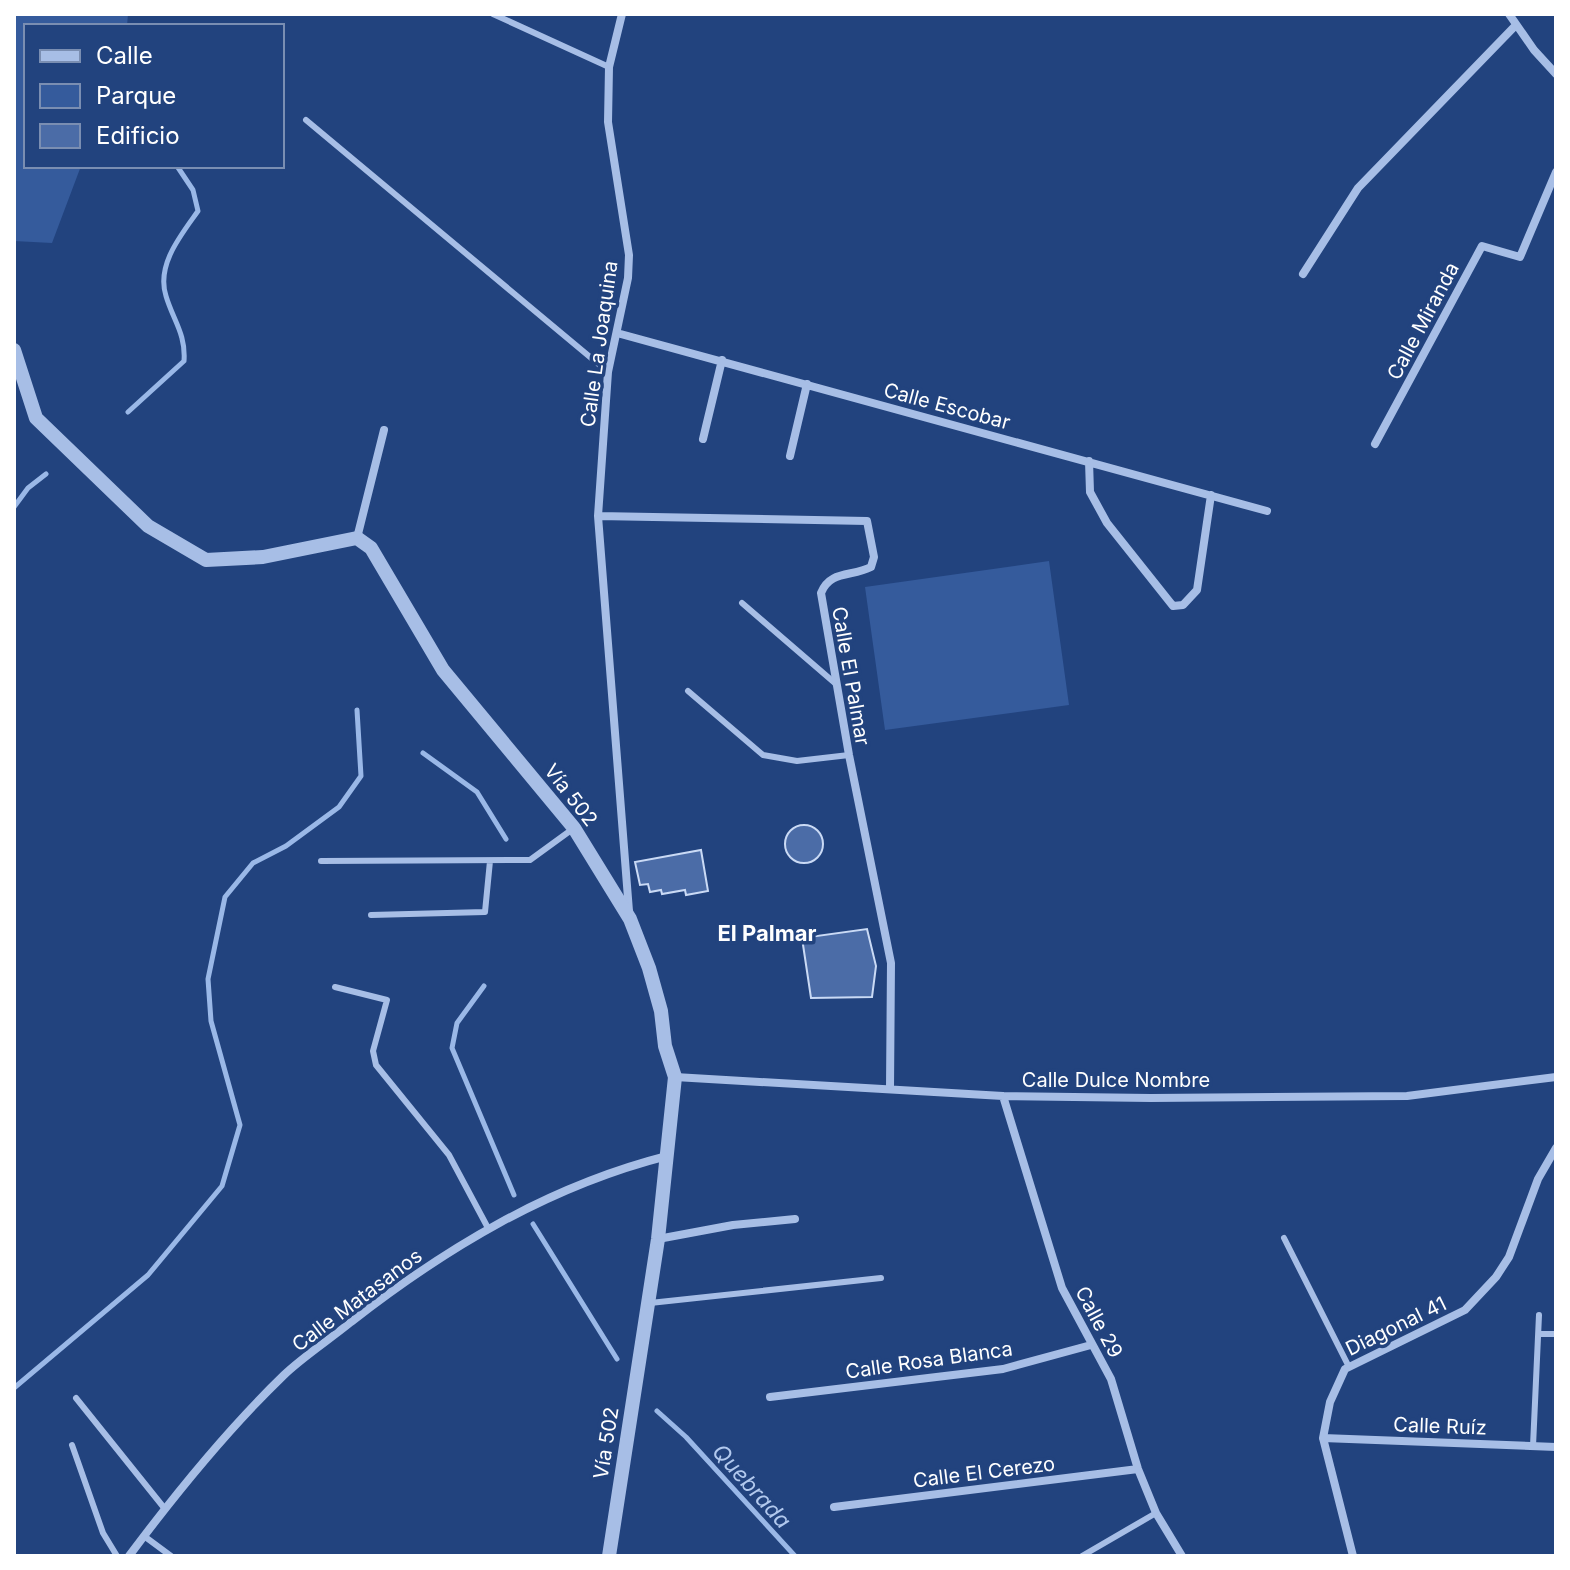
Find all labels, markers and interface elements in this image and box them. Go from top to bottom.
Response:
legend [24,24,284,168]
text: Calle [96,41,153,70]
text: Parque [96,81,176,110]
text: Edificio [96,121,180,150]
street label: Calle Miranda [1382,258,1464,384]
street label: Calle La Joaquina [575,259,623,429]
street label: Calle Escobar [881,378,1013,435]
street label: Calle El Palmar [827,605,875,748]
street label: Vía 502 [539,759,603,831]
district label: El Palmar [717,920,817,946]
street label: Calle Dulce Nombre [1022,1068,1210,1092]
street label: Calle Matasanos [287,1243,427,1357]
street label: Calle 29 [1070,1282,1128,1362]
street label: Diagonal 41 [1342,1291,1450,1361]
street label: Calle Rosa Blanca [844,1336,1014,1384]
street label: Vía 502 [588,1405,624,1481]
street label: Calle Ruíz [1393,1412,1487,1440]
water label: Quebrada [707,1439,797,1533]
street label: Calle El Cerezo [912,1451,1056,1493]

